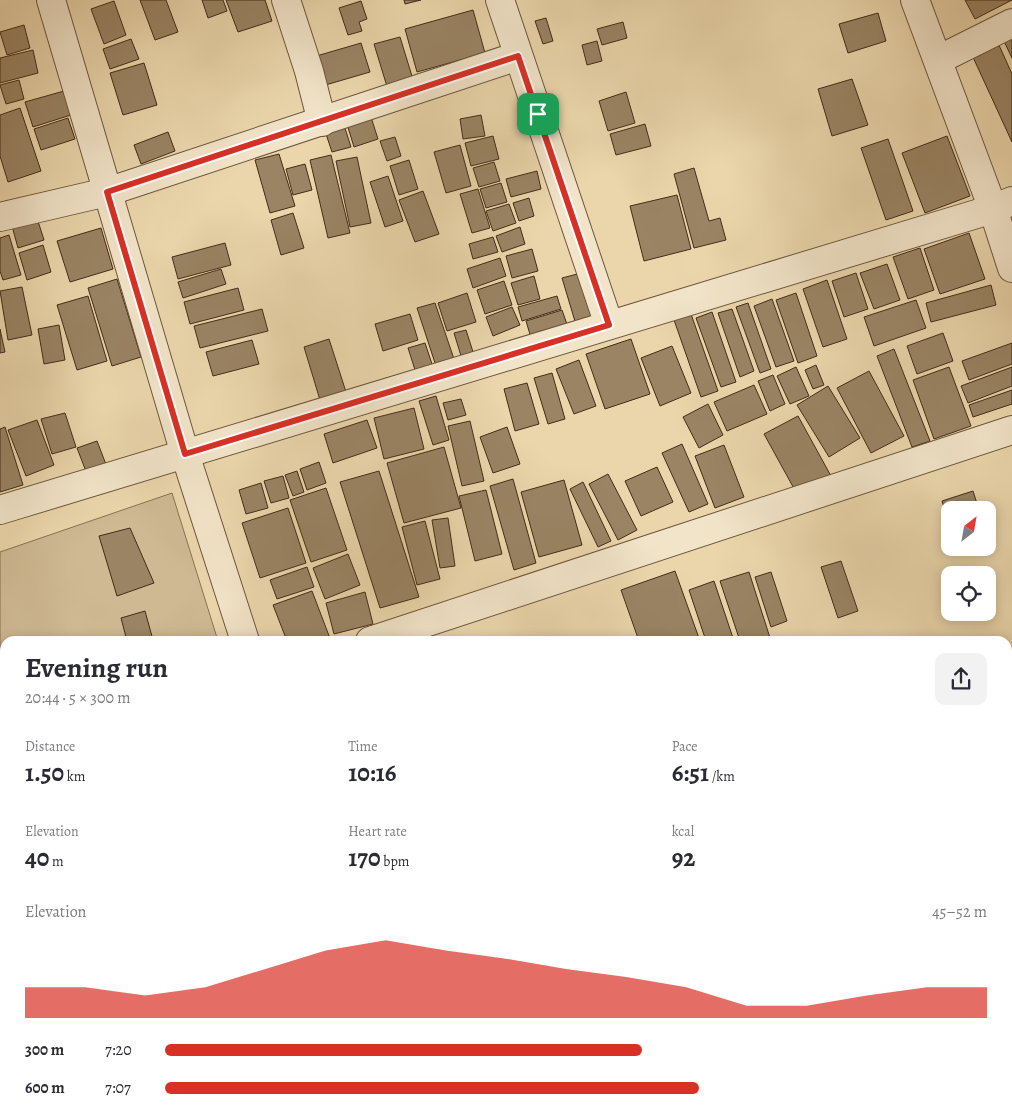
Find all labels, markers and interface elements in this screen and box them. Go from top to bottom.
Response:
pin [517,93,559,135]
icon: arrive [524,100,552,128]
north arrow [941,501,996,556]
map controls [941,501,996,621]
button: locate [941,566,996,621]
text: Evening run [25,649,168,687]
button: share [935,653,987,705]
text: 20:44 · 5 × 300 m [25,687,130,709]
text: Distance [25,737,75,756]
text: Time [348,737,377,756]
text: Pace [672,737,698,756]
text: 1.50 [25,756,64,790]
text: 10:16 [348,756,396,790]
text: 6:51 [672,756,709,790]
text: km [64,767,85,786]
text: /km [709,767,735,786]
text: Elevation [25,822,79,841]
text: Heart rate [348,822,407,841]
text: kcal [672,822,694,841]
text: 40 [25,841,49,875]
text: 170 [348,841,381,875]
text: 92 [672,841,695,875]
text: m [49,852,64,871]
text: bpm [381,852,409,871]
text: Elevation [25,901,86,923]
text: 45–52 m [932,901,987,923]
text: 300 m [25,1039,64,1061]
text: 7:20 [105,1039,132,1061]
text: 600 m [25,1077,65,1099]
text: 7:07 [105,1077,131,1099]

